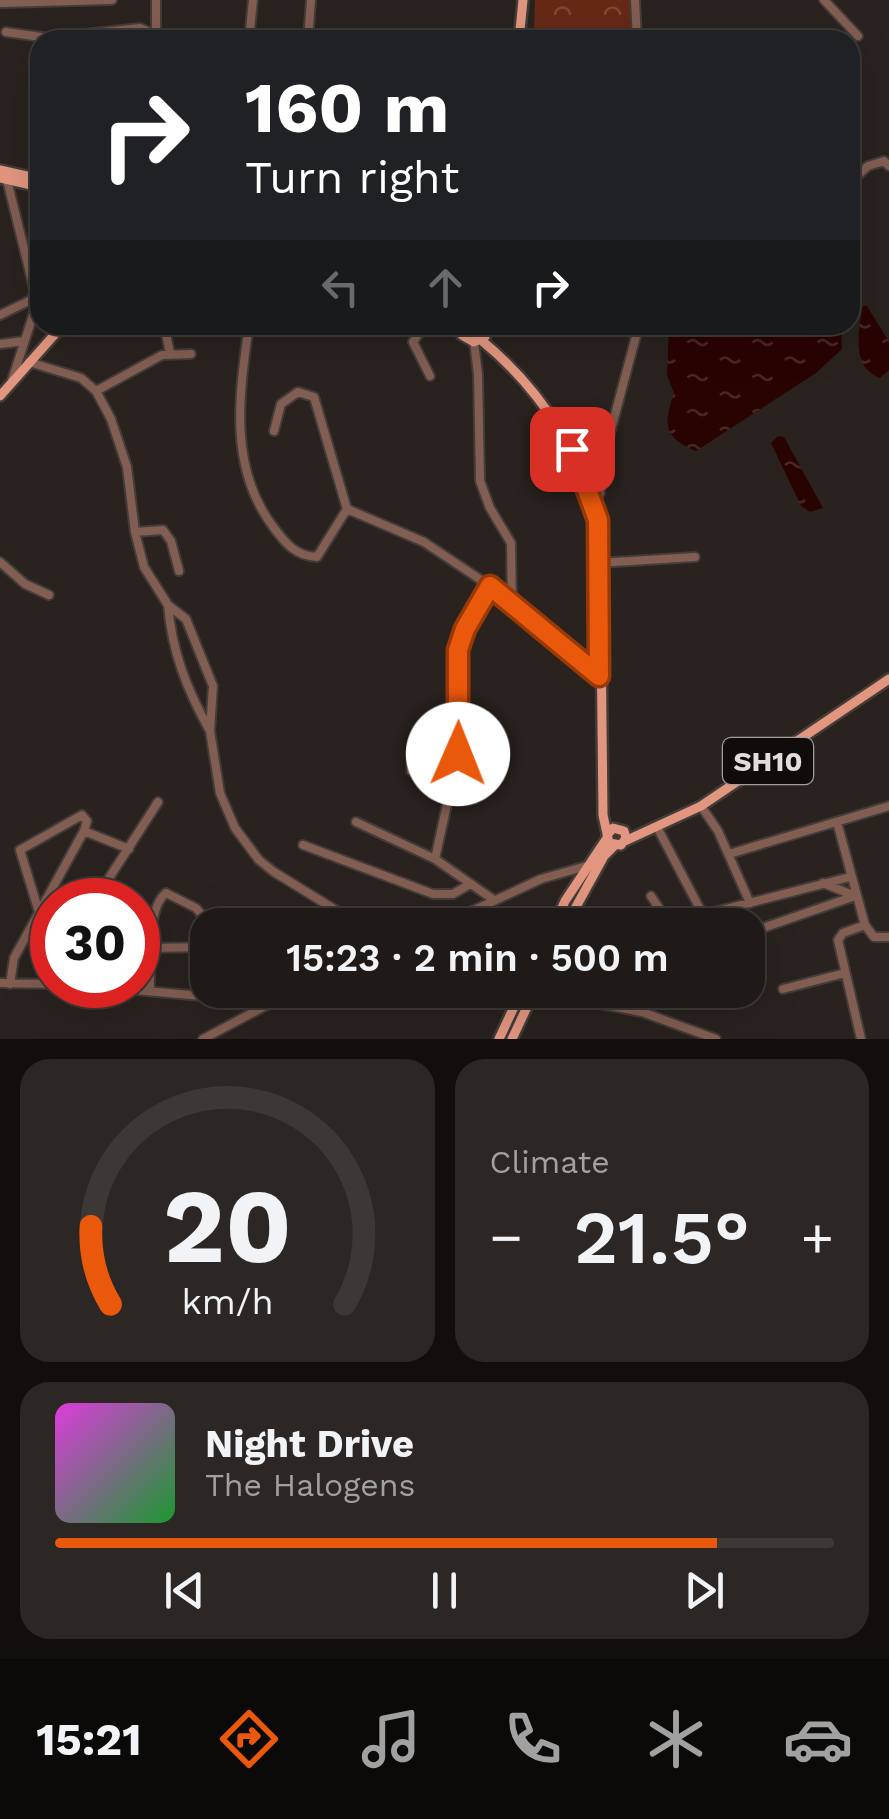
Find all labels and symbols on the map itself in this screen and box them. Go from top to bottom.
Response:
pin [530,407,615,492]
position arrow [406,702,510,806]
road number: SH10 [723,738,813,784]
speed limit sign: 30 [30,878,160,1008]

